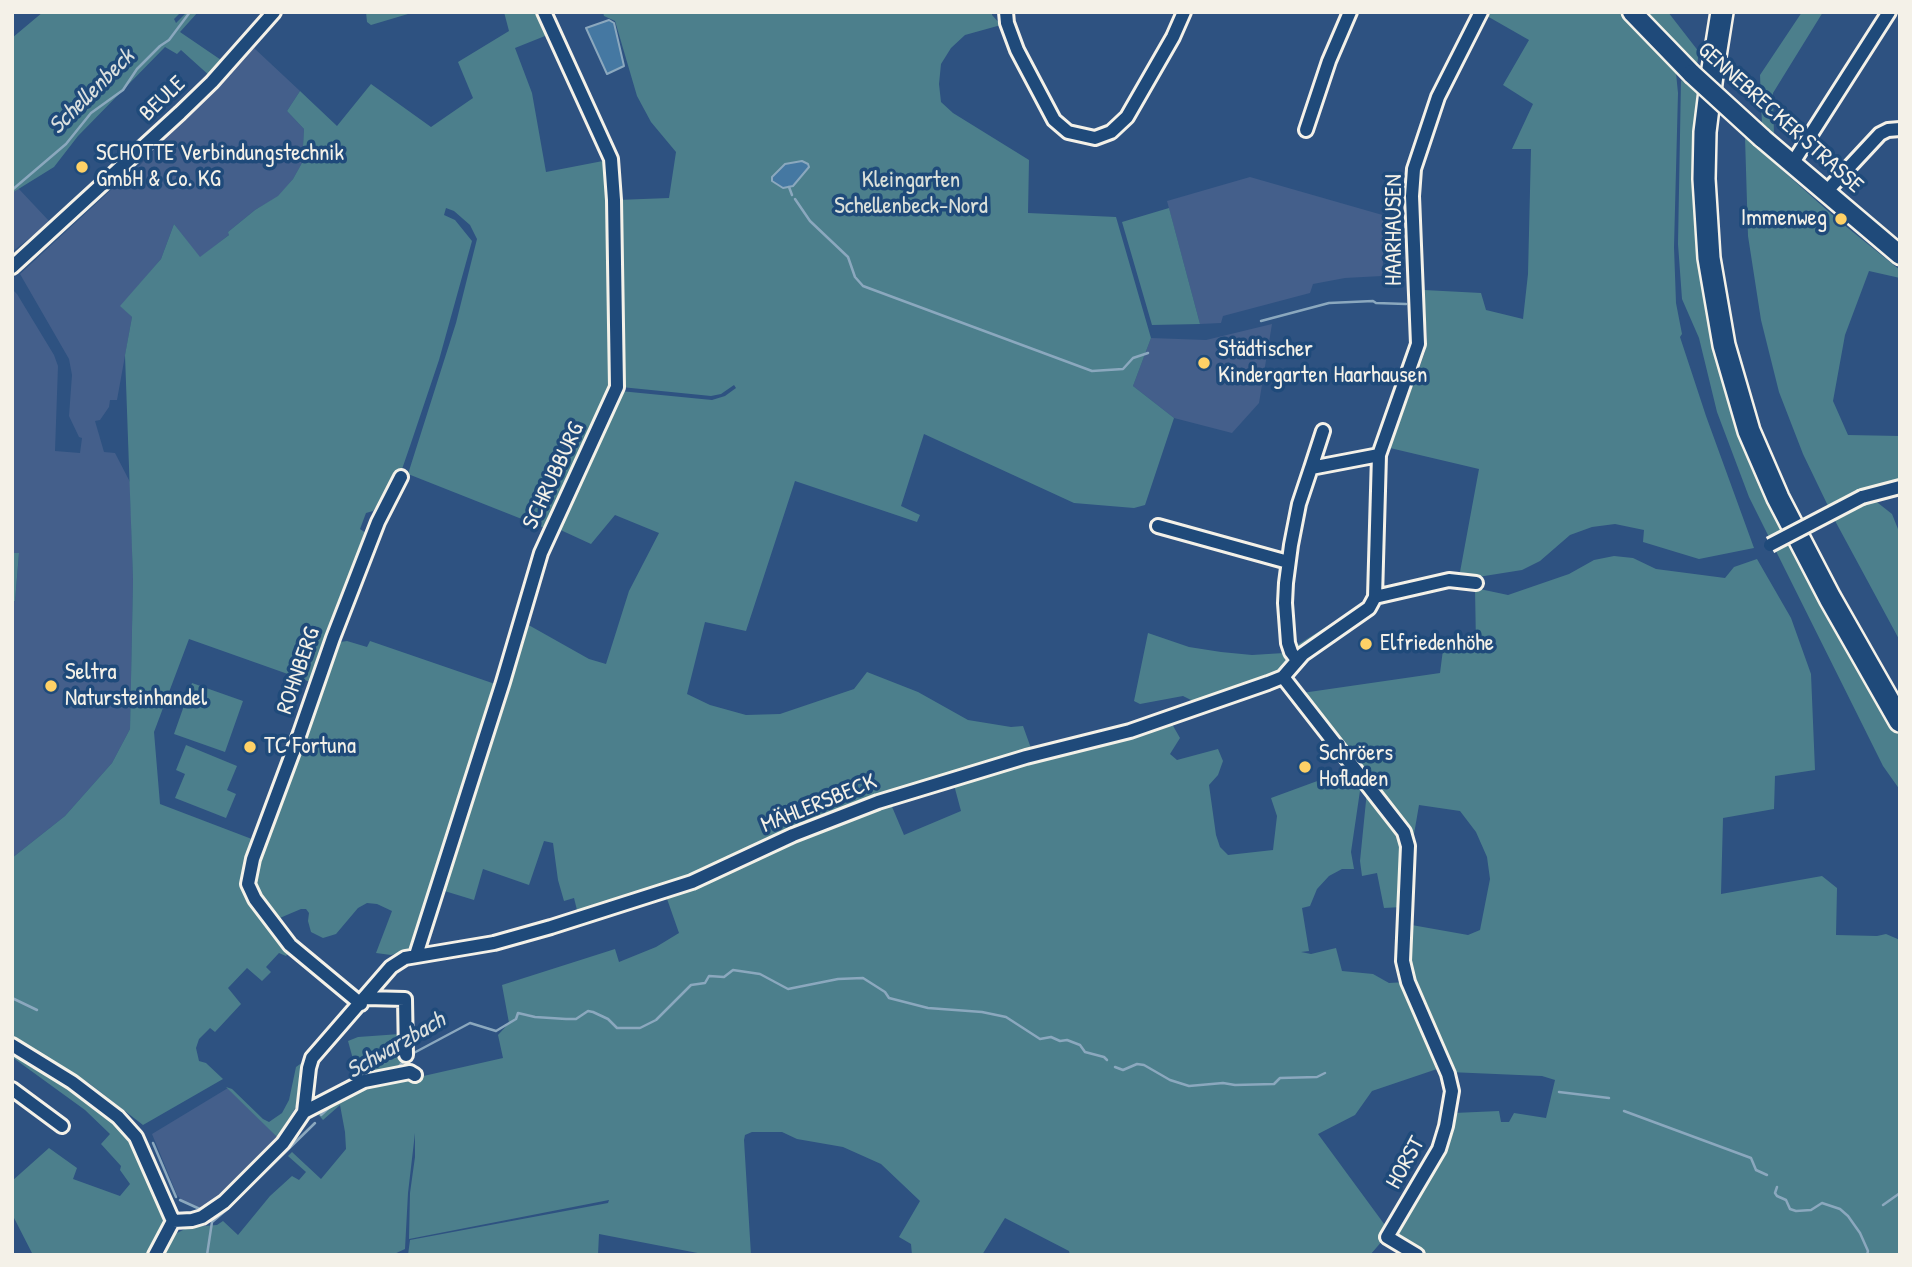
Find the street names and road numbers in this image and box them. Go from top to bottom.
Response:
street label: GENNEBRECKER STRASSE [1692,37,1868,199]
street label: BEULE [134,71,192,127]
street label: HAARHAUSEN [1381,174,1409,286]
street label: SCHRUBBURG [517,418,591,534]
street label: ROHNBERG [271,624,327,718]
street label: MÄHLERSBECK [757,768,881,840]
street label: HORST [1381,1132,1431,1194]

